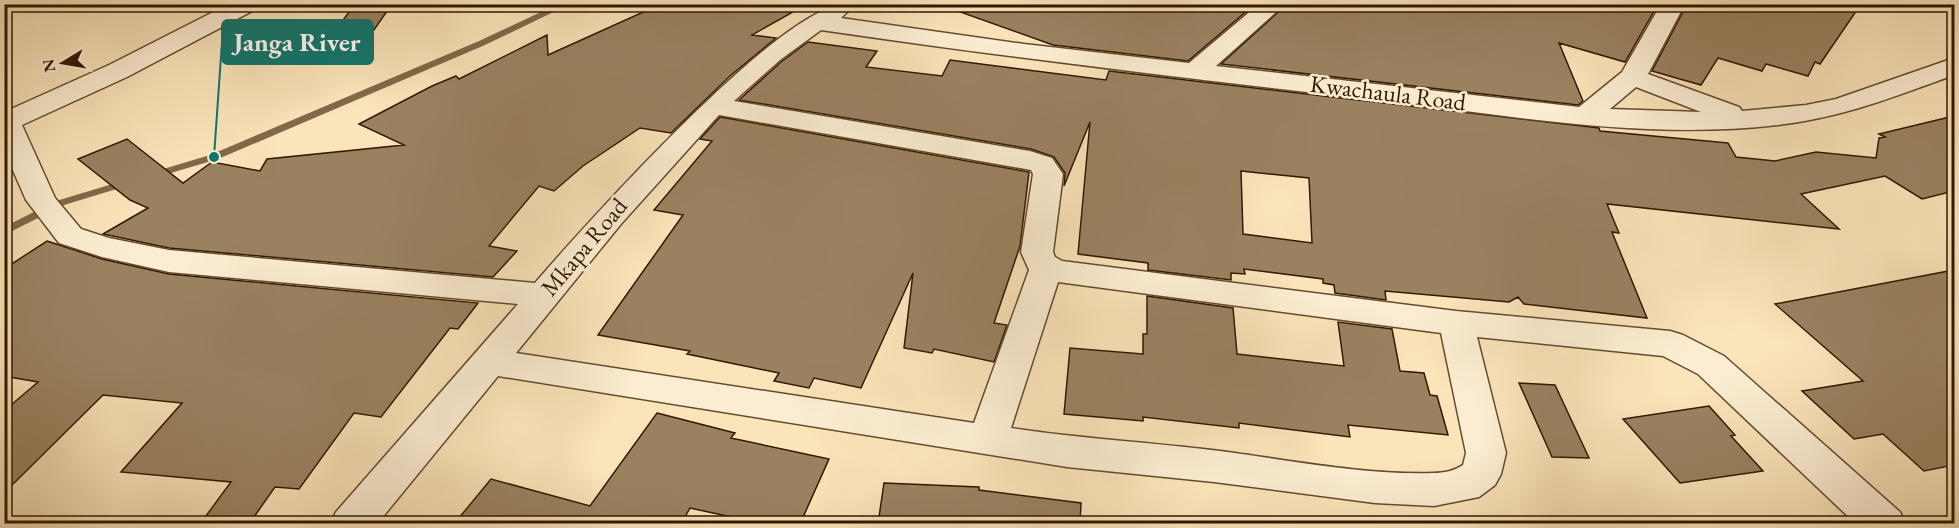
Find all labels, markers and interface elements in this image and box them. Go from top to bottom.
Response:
callout: Janga River [222,20,373,64]
text: Janga River [230,25,361,59]
north arrow [33,33,93,93]
text: N [37,57,60,74]
street label: Kwachaula Road [1308,68,1469,118]
street label: Mkapa Road [533,190,634,302]

